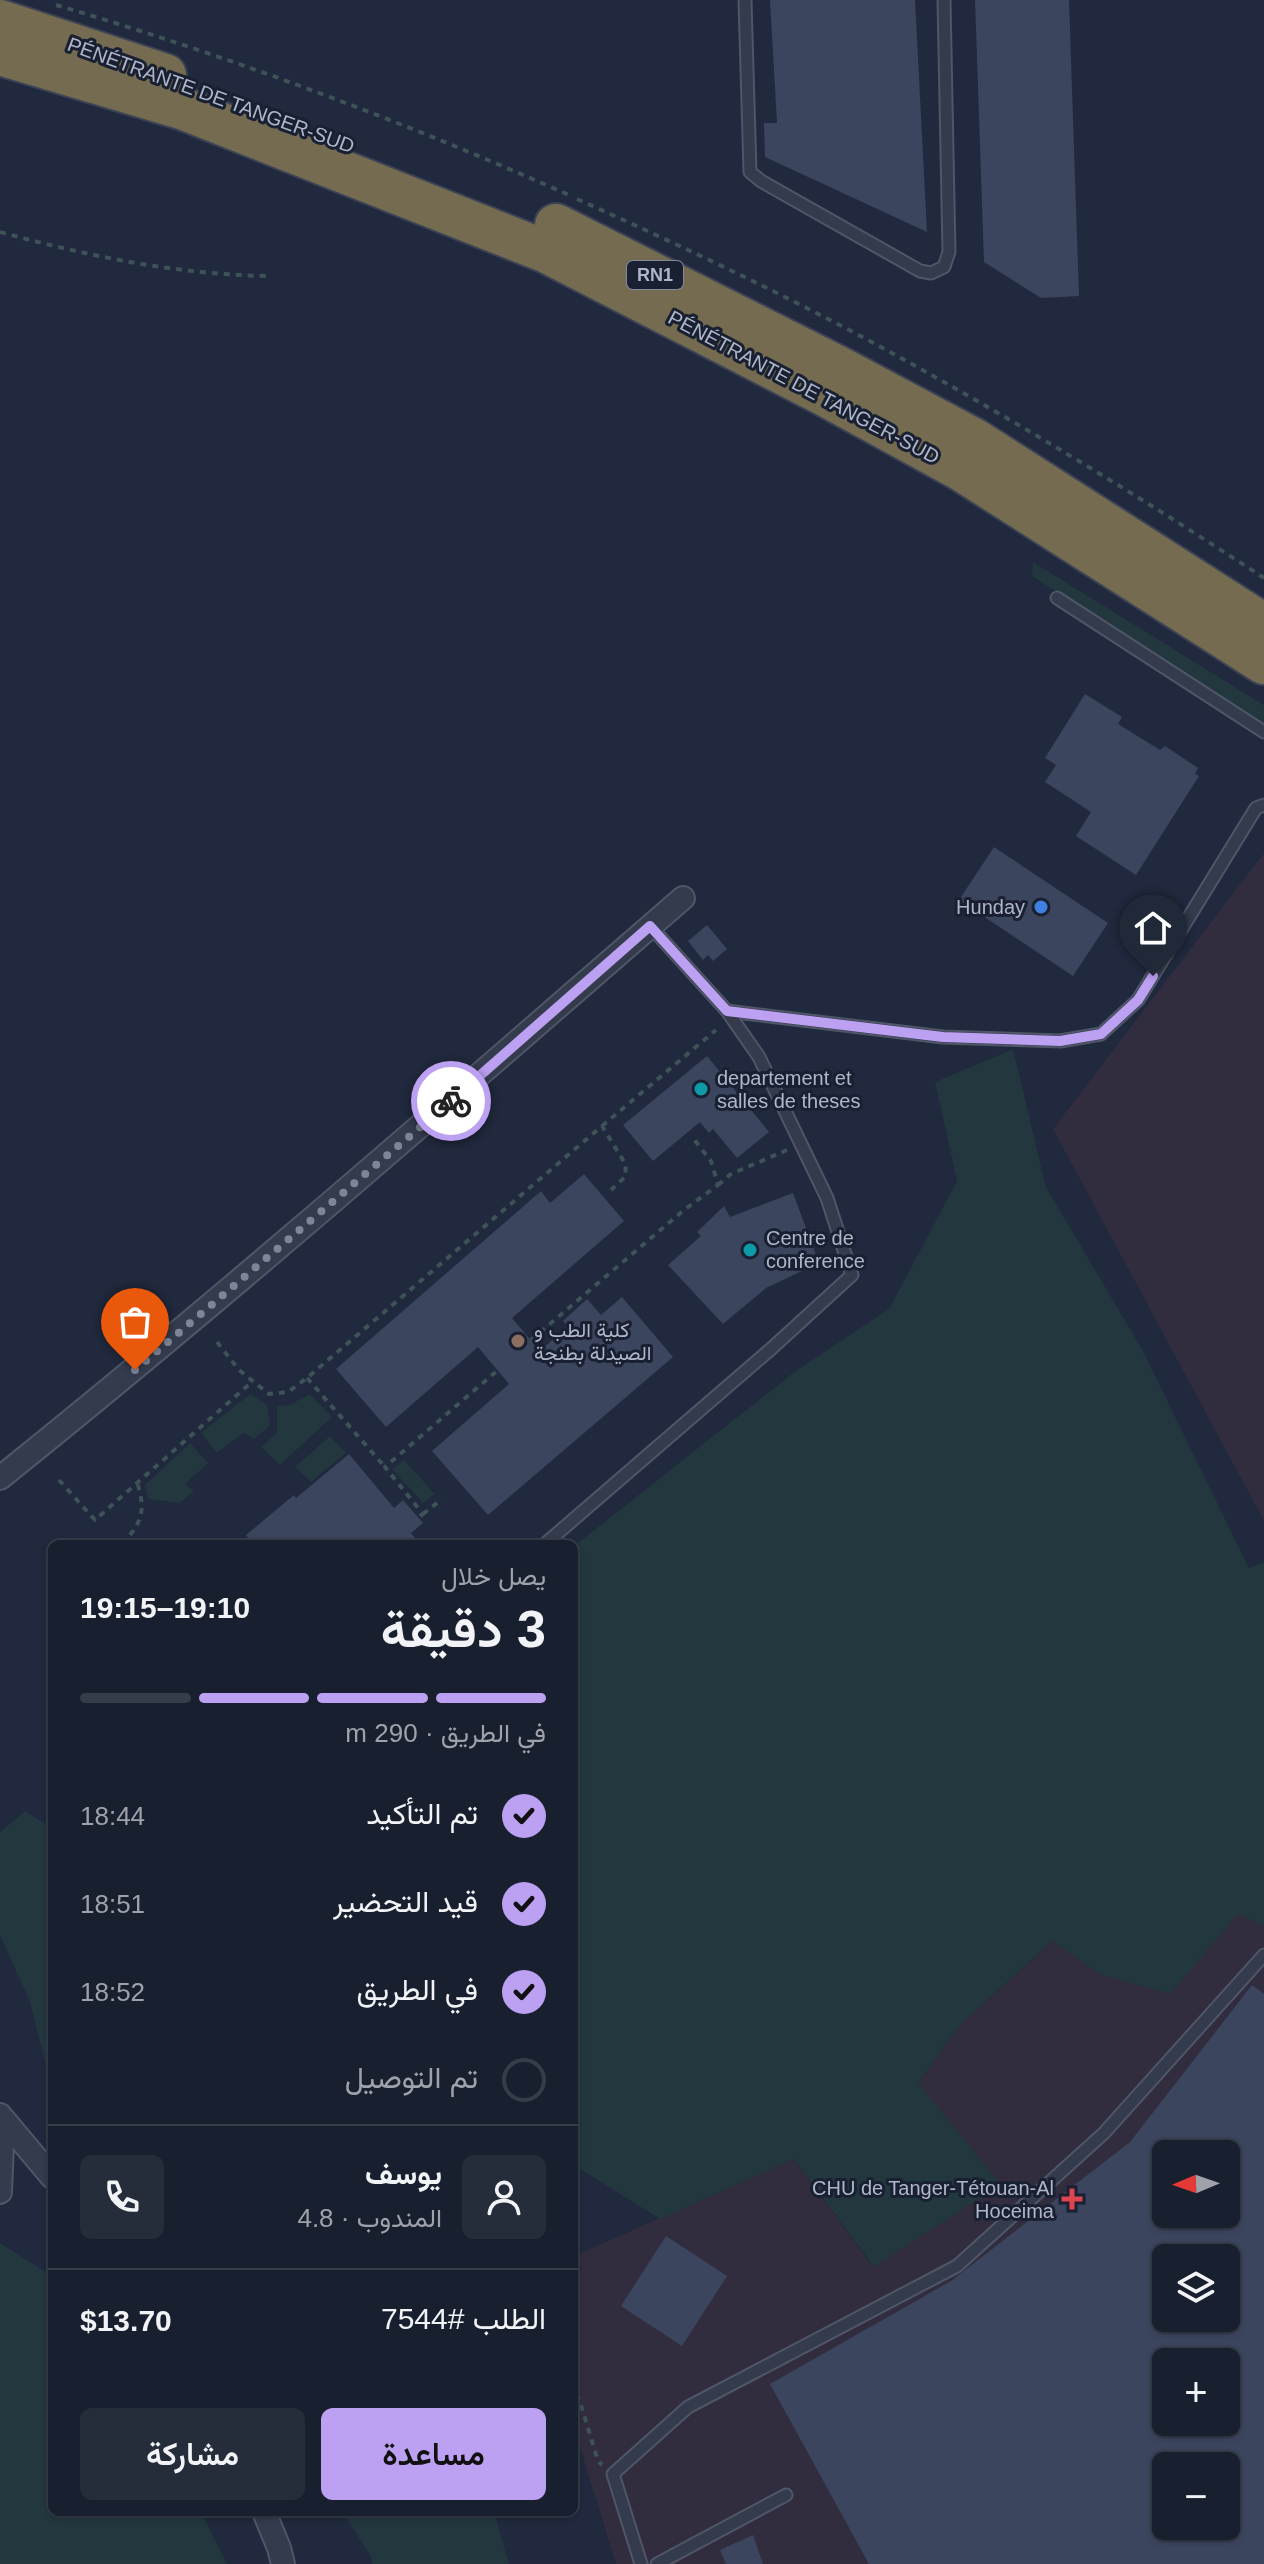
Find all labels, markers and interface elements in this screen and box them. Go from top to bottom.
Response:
street label: PÉNÉTRANTE DE TANGER-SUD [65,33,357,157]
road number: RN1 [627,261,683,289]
street label: PÉNÉTRANTE DE TANGER-SUD [665,306,943,468]
pin [1119,894,1187,976]
place label: Hunday [956,896,1025,918]
marker: Hunday [1032,898,1050,916]
icon: home [1131,906,1175,950]
courier [411,1061,491,1141]
place label: departement et salles de theses [717,1067,860,1112]
icon: bike [429,1079,473,1123]
marker: departement et salles de theses [692,1080,710,1098]
place label: Centre de conference [766,1227,865,1272]
marker: Centre de conference [741,1241,759,1259]
pin [101,1288,169,1370]
icon: bag [113,1300,157,1344]
place label: كلية الطب و الصيدلة بطنجة [534,1319,651,1365]
marker: كلية الطب و الصيدلة بطنجة [509,1332,527,1350]
text: يصل خلال [441,1561,546,1591]
text: 19:10–19:15 [80,1591,250,1624]
text: 3 دقيقة [381,1600,546,1658]
text: في الطريق · 290 m [345,1718,546,1748]
icon: check [502,1794,546,1838]
text: تم التأكيد [366,1797,478,1830]
text: 18:44 [80,1801,145,1831]
icon: check [502,1882,546,1926]
text: قيد التحضير [333,1885,478,1918]
text: 18:51 [80,1889,145,1919]
icon: check [502,1970,546,2014]
text: في الطريق [357,1973,478,2006]
text: 18:52 [80,1977,145,2007]
text: تم التوصيل [345,2061,478,2094]
north arrow [1152,2140,1240,2228]
map controls [1152,2140,1240,2540]
button: phone [80,2155,164,2239]
button: person [462,2155,546,2239]
text: يوسف [365,2157,442,2190]
place label: CHU de Tanger-Tétouan-Al Hoceima [812,2177,1055,2222]
marker: CHU de Tanger-Tétouan-Al Hoceima [1061,2188,1083,2210]
text: المندوب · 4.8 [297,2203,442,2233]
button: layers [1152,2244,1240,2332]
text: الطلب #7544 [381,2302,546,2335]
text: $13.70 [80,2304,172,2337]
button: + [1152,2348,1240,2436]
button: مشاركة [80,2408,305,2500]
button: مساعدة [321,2408,546,2500]
button: − [1152,2452,1240,2540]

